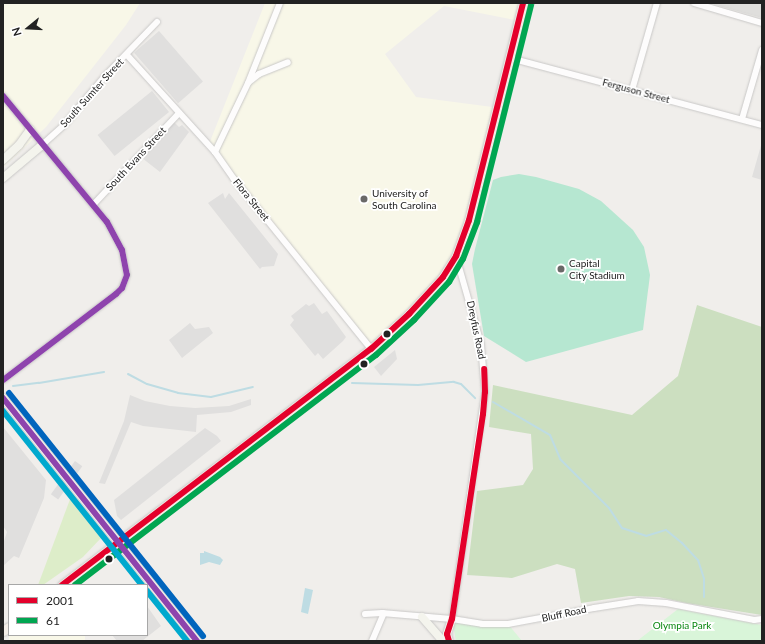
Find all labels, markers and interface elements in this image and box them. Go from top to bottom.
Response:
north arrow [8,8,48,48]
text: N [9,26,24,38]
street label: South Sumter Street [58,56,126,130]
street label: Ferguson Street [601,76,671,106]
street label: South Evans Street [103,125,169,193]
street label: Flora Street [230,176,272,224]
place label: University of South Carolina [372,187,436,210]
marker: University of South Carolina [359,194,369,204]
place label: Capital City Stadium [569,257,625,280]
marker: Capital City Stadium [556,264,566,274]
street label: Dreyfus Road [464,300,488,360]
unlabelled marker [382,329,392,339]
unlabelled marker [359,359,369,369]
unlabelled marker [104,554,114,564]
legend [8,584,148,636]
text: 2001 [46,593,74,608]
street label: Bluff Road [540,603,588,625]
text: 61 [46,613,60,628]
park label: Olympia Park [653,620,711,632]

